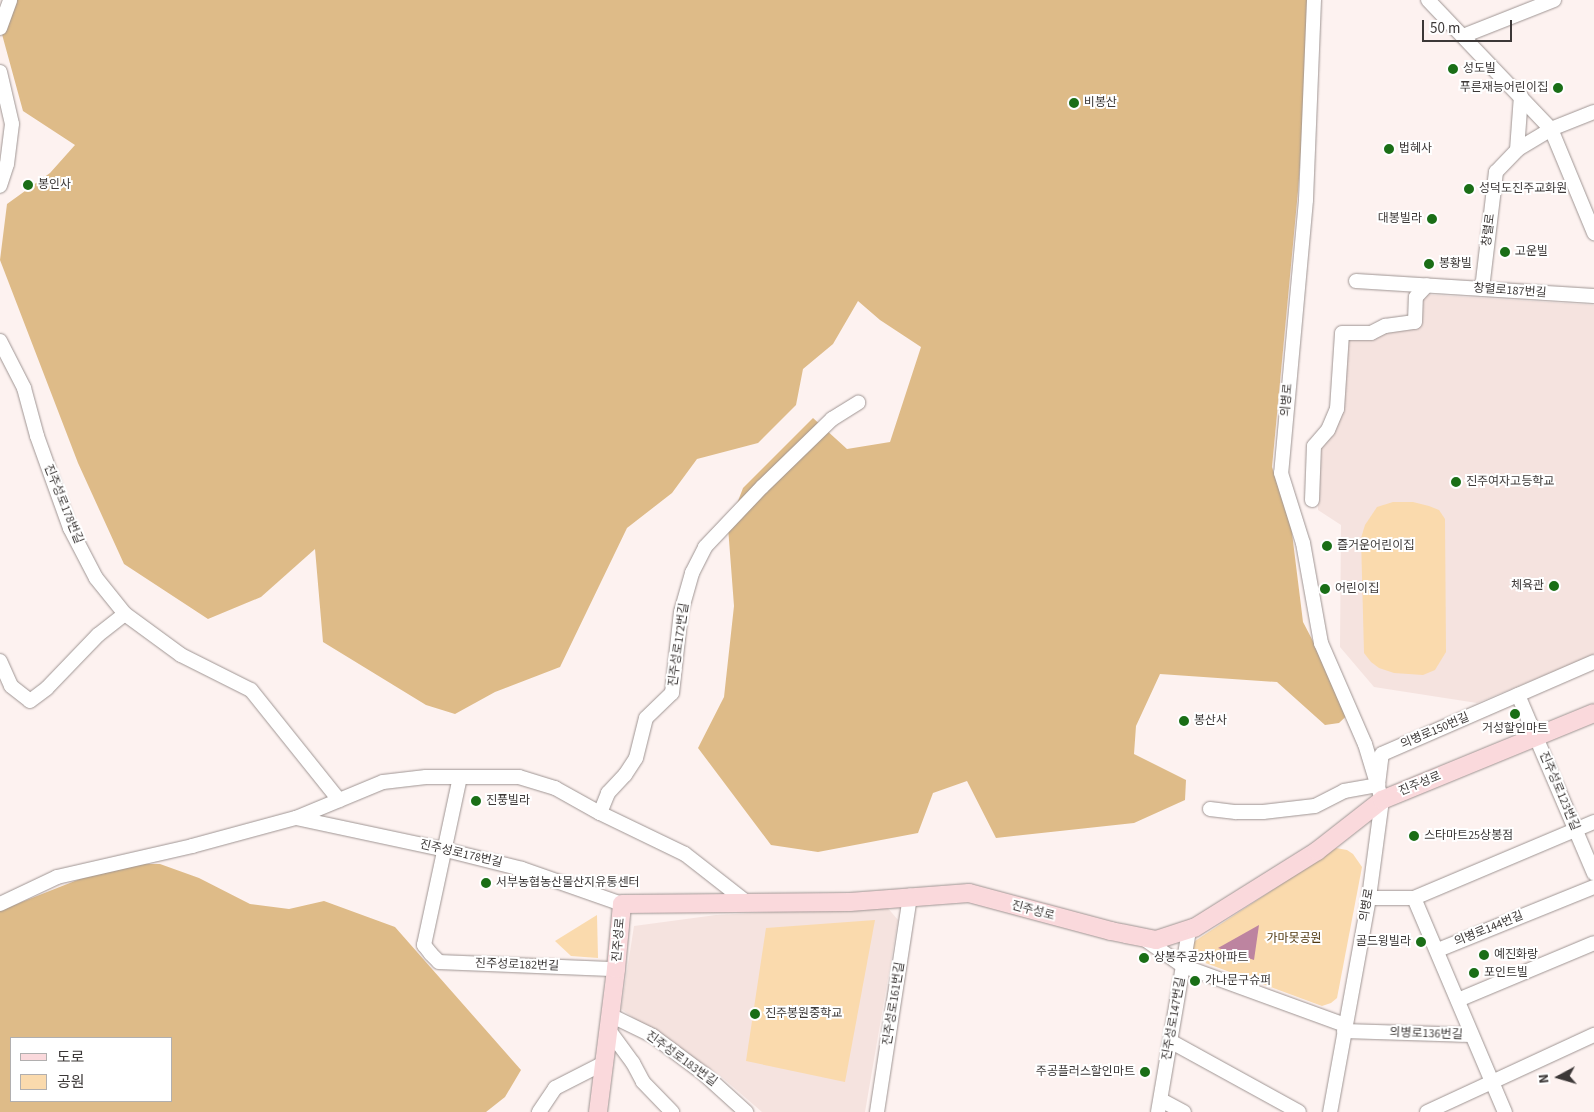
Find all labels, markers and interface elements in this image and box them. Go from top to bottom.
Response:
scale bar [1424,10,1514,42]
text: 50 m [1430,18,1460,39]
place label: 성도빌 [1463,62,1496,76]
marker: 성도빌 [1447,63,1459,75]
place label: 푸른재능어린이집 [1460,81,1548,95]
marker: 푸른재능어린이집 [1552,82,1564,94]
place label: 비봉산 [1084,96,1117,110]
marker: 비봉산 [1068,97,1080,109]
place label: 법혜사 [1399,142,1432,156]
marker: 법혜사 [1383,143,1395,155]
place label: 봉인사 [38,178,71,192]
marker: 봉인사 [22,179,34,191]
place label: 성덕도진주교화원 [1479,182,1567,196]
marker: 성덕도진주교화원 [1463,183,1475,195]
place label: 대봉빌라 [1378,212,1422,226]
marker: 대봉빌라 [1426,213,1438,225]
street label: 창렬로 [1480,213,1498,247]
place label: 고운빌 [1515,245,1548,259]
marker: 고운빌 [1499,246,1511,258]
place label: 봉황빌 [1439,257,1472,271]
marker: 봉황빌 [1423,258,1435,270]
street label: 창렬로187번길 [1473,281,1547,301]
street label: 의병로 [1278,383,1296,417]
street label: 진주성로178번길 [41,462,85,546]
place label: 진주여자고등학교 [1466,475,1554,489]
marker: 진주여자고등학교 [1450,476,1462,488]
place label: 즐거운어린이집 [1337,539,1414,553]
marker: 즐거운어린이집 [1321,540,1333,552]
place label: 체육관 [1511,579,1544,593]
marker: 체육관 [1548,580,1560,592]
place label: 어린이집 [1335,582,1379,596]
marker: 어린이집 [1319,583,1331,595]
street label: 진주성로172번길 [666,602,692,688]
marker: 거성할인마트 [1509,708,1521,720]
street label: 의병로150번길 [1399,710,1471,752]
place label: 봉산사 [1194,714,1227,728]
marker: 봉산사 [1178,715,1190,727]
place label: 거성할인마트 [1482,722,1548,736]
street label: 진주성로123번길 [1536,749,1582,833]
street label: 진주성로 [1397,769,1443,799]
place label: 진풍빌라 [486,794,530,808]
marker: 진풍빌라 [470,795,482,807]
place label: 스타마트25상봉점 [1424,829,1513,843]
marker: 스타마트25상봉점 [1408,830,1420,842]
street label: 진주성로178번길 [418,838,504,870]
place label: 서부농협농산물산지유통센터 [496,876,640,890]
marker: 서부농협농산물산지유통센터 [480,877,492,889]
street label: 의병로 [1357,887,1377,923]
street label: 진주성로 [1010,898,1056,924]
street label: 의병로144번길 [1452,909,1526,949]
street label: 진주성로 [610,917,628,963]
park label: 가마못공원 [1266,932,1322,946]
place label: 골드윙빌라 [1356,935,1411,949]
marker: 골드윙빌라 [1415,936,1427,948]
place label: 예진화랑 [1494,948,1538,962]
marker: 예진화랑 [1478,949,1490,961]
place label: 상봉주공2차아파트 [1154,951,1248,965]
marker: 상봉주공2차아파트 [1138,952,1150,964]
street label: 진주성로182번길 [475,956,559,974]
street label: 진주성로161번길 [880,961,908,1047]
place label: 포인트빌 [1484,966,1528,980]
marker: 포인트빌 [1468,967,1480,979]
place label: 가나문구슈퍼 [1205,974,1271,988]
marker: 가나문구슈퍼 [1189,975,1201,987]
street label: 진주성로147번길 [1160,976,1188,1062]
place label: 진주봉원중학교 [765,1007,842,1021]
marker: 진주봉원중학교 [749,1008,761,1020]
street label: 의병로136번길 [1389,1026,1463,1042]
street label: 진주성로183번길 [643,1028,719,1090]
legend [10,1037,172,1102]
text: 도로 [57,1047,85,1068]
north arrow [1534,1052,1584,1102]
place label: 주공플러스할인마트 [1036,1065,1135,1079]
marker: 주공플러스할인마트 [1139,1066,1151,1078]
text: 공원 [57,1072,85,1093]
text: N [1534,1073,1555,1084]

